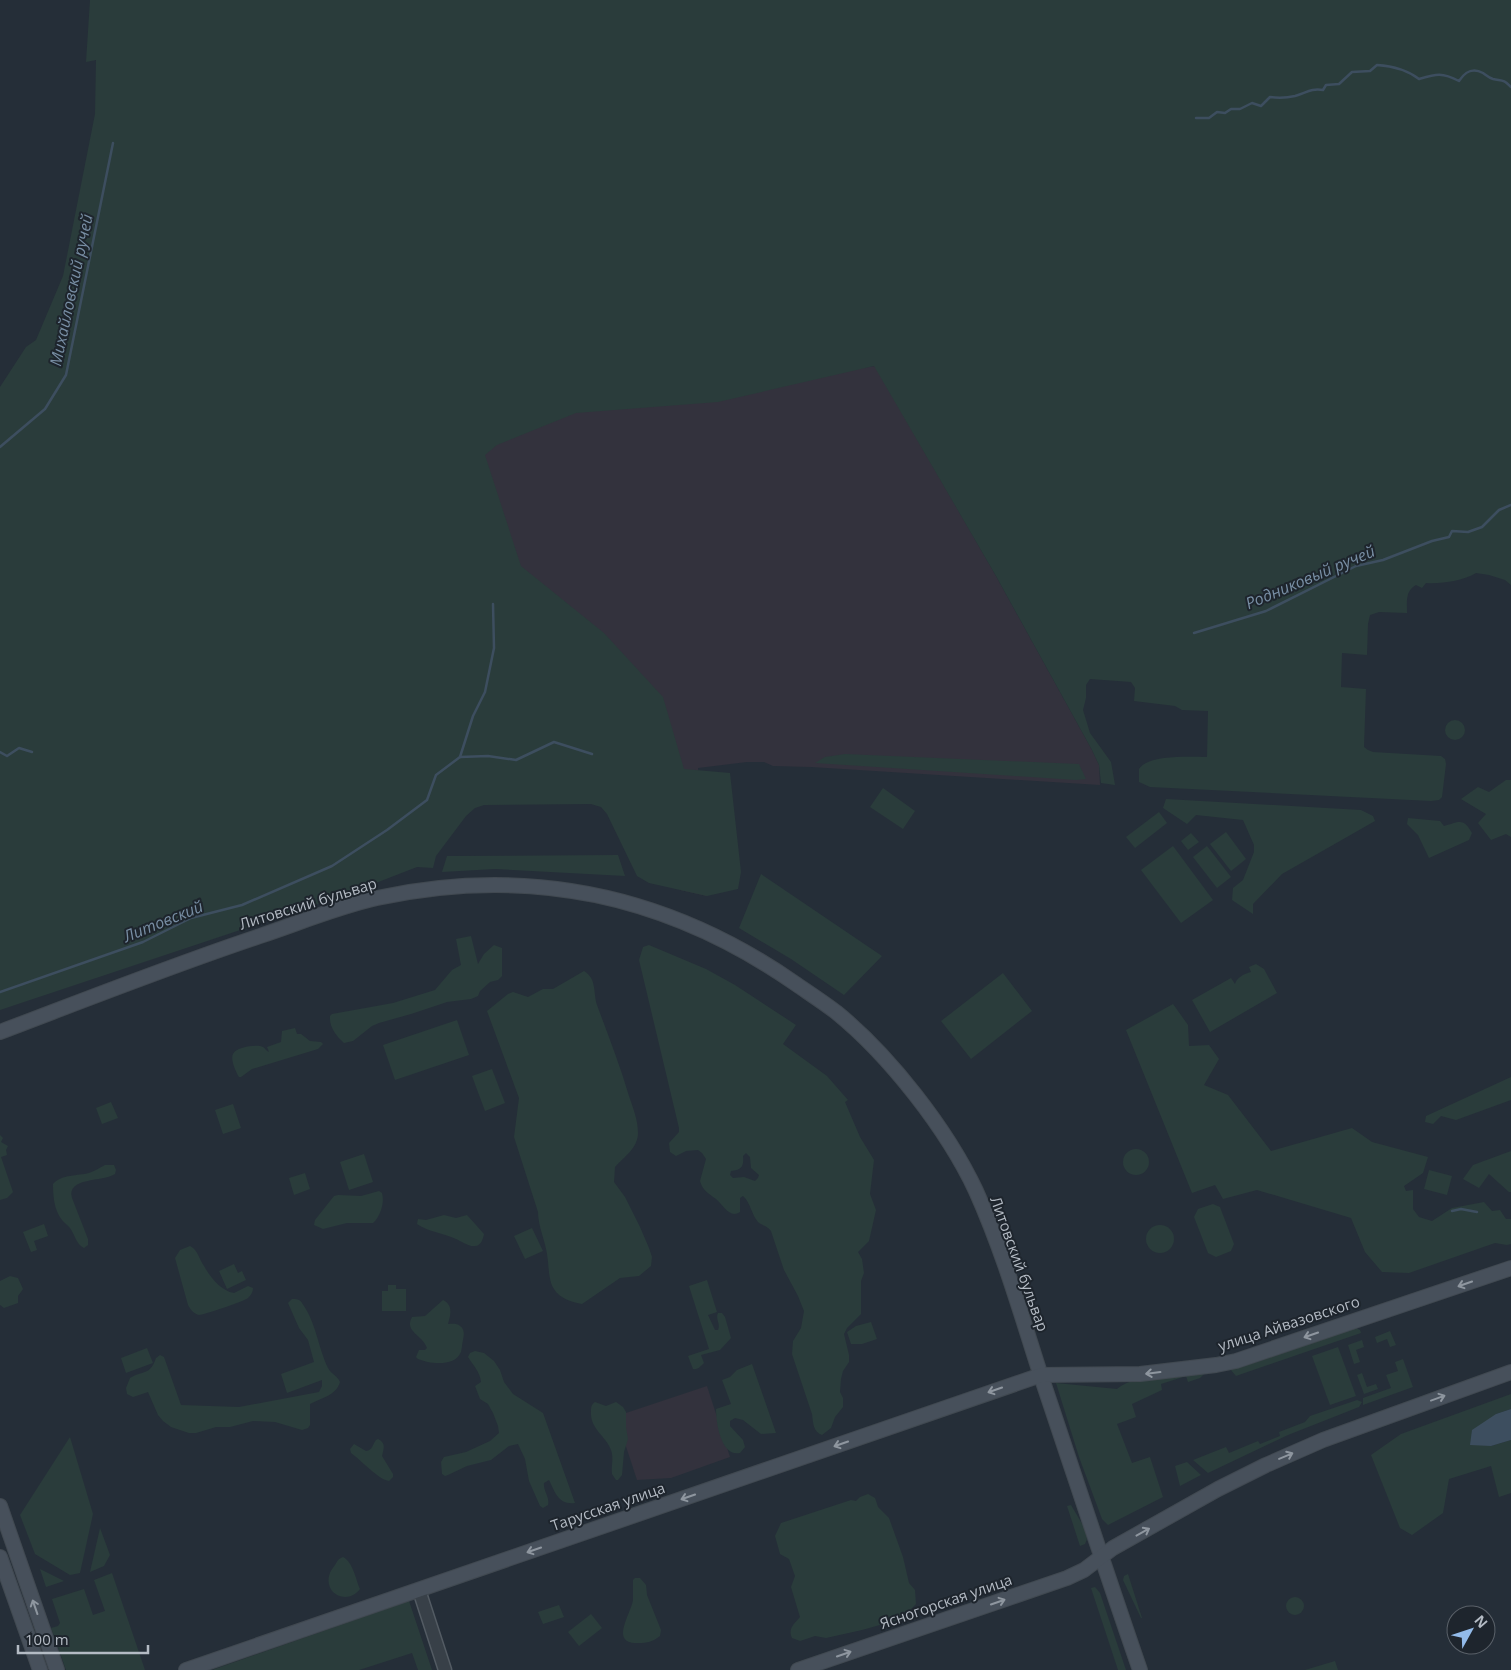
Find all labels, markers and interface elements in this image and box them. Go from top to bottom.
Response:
water label: Михайловский ручей [44,212,98,368]
water label: Родниковый ручей [1242,540,1378,614]
street label: Литовский бульвар [237,873,379,933]
water label: Литовский [119,895,206,947]
street label: Литовский бульвар [986,1193,1054,1334]
one-way arrow [1457,1279,1473,1289]
street label: улица Айвазовского [1215,1291,1362,1355]
one-way arrow [1303,1331,1319,1341]
one-way arrow [1146,1368,1162,1378]
one-way arrow [987,1386,1003,1396]
one-way arrow [1430,1393,1445,1402]
one-way arrow [833,1439,849,1449]
one-way arrow [1278,1451,1293,1461]
street label: Тарусская улица [548,1477,667,1535]
one-way arrow [680,1493,696,1502]
one-way arrow [1135,1527,1150,1537]
one-way arrow [527,1546,542,1555]
street label: Ясногорская улица [877,1569,1014,1633]
one-way arrow [990,1597,1005,1606]
one-way arrow [30,1600,39,1616]
north arrow [1446,1605,1496,1655]
text: N [1470,1611,1492,1632]
scale bar [18,1622,148,1654]
text: 100 m [25,1629,69,1649]
one-way arrow [836,1649,851,1658]

